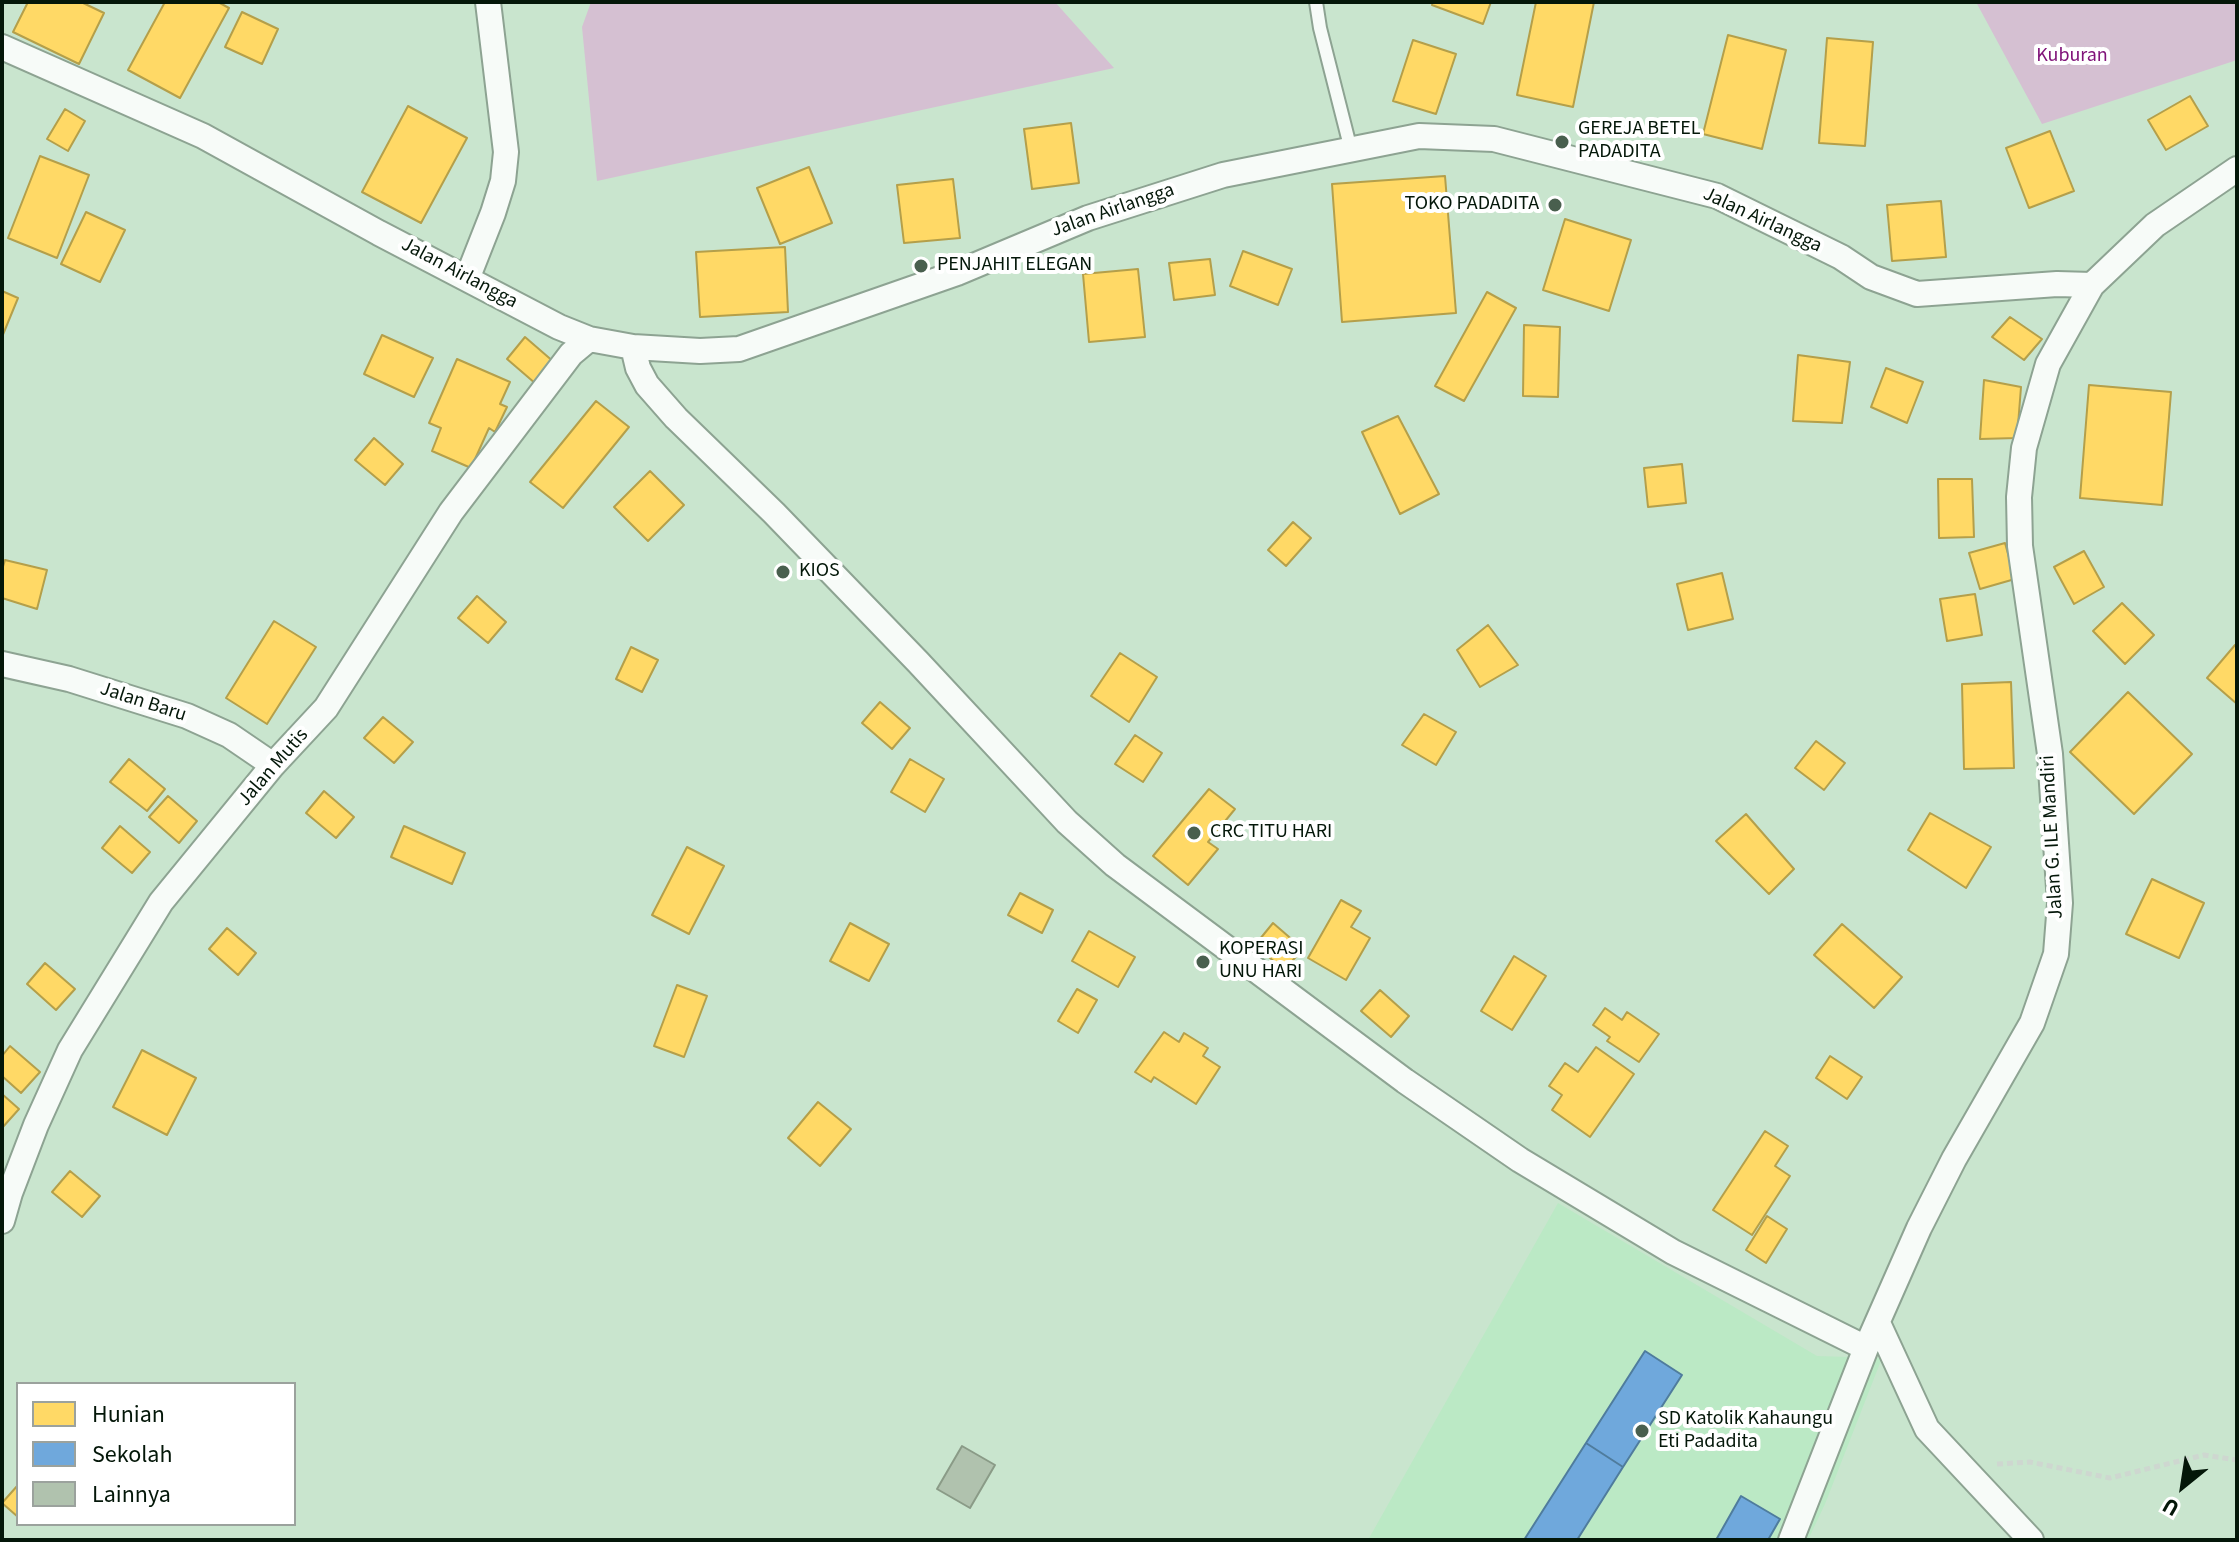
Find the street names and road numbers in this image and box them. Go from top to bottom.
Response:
street label: Jalan Airlangga [1048,179,1178,243]
street label: Jalan Airlangga [1699,183,1825,259]
street label: Jalan Airlangga [397,233,521,315]
street label: Jalan Baru [97,678,189,728]
street label: Jalan Mutis [234,724,314,812]
street label: Jalan G. ILE Mandiri [2037,754,2069,920]

